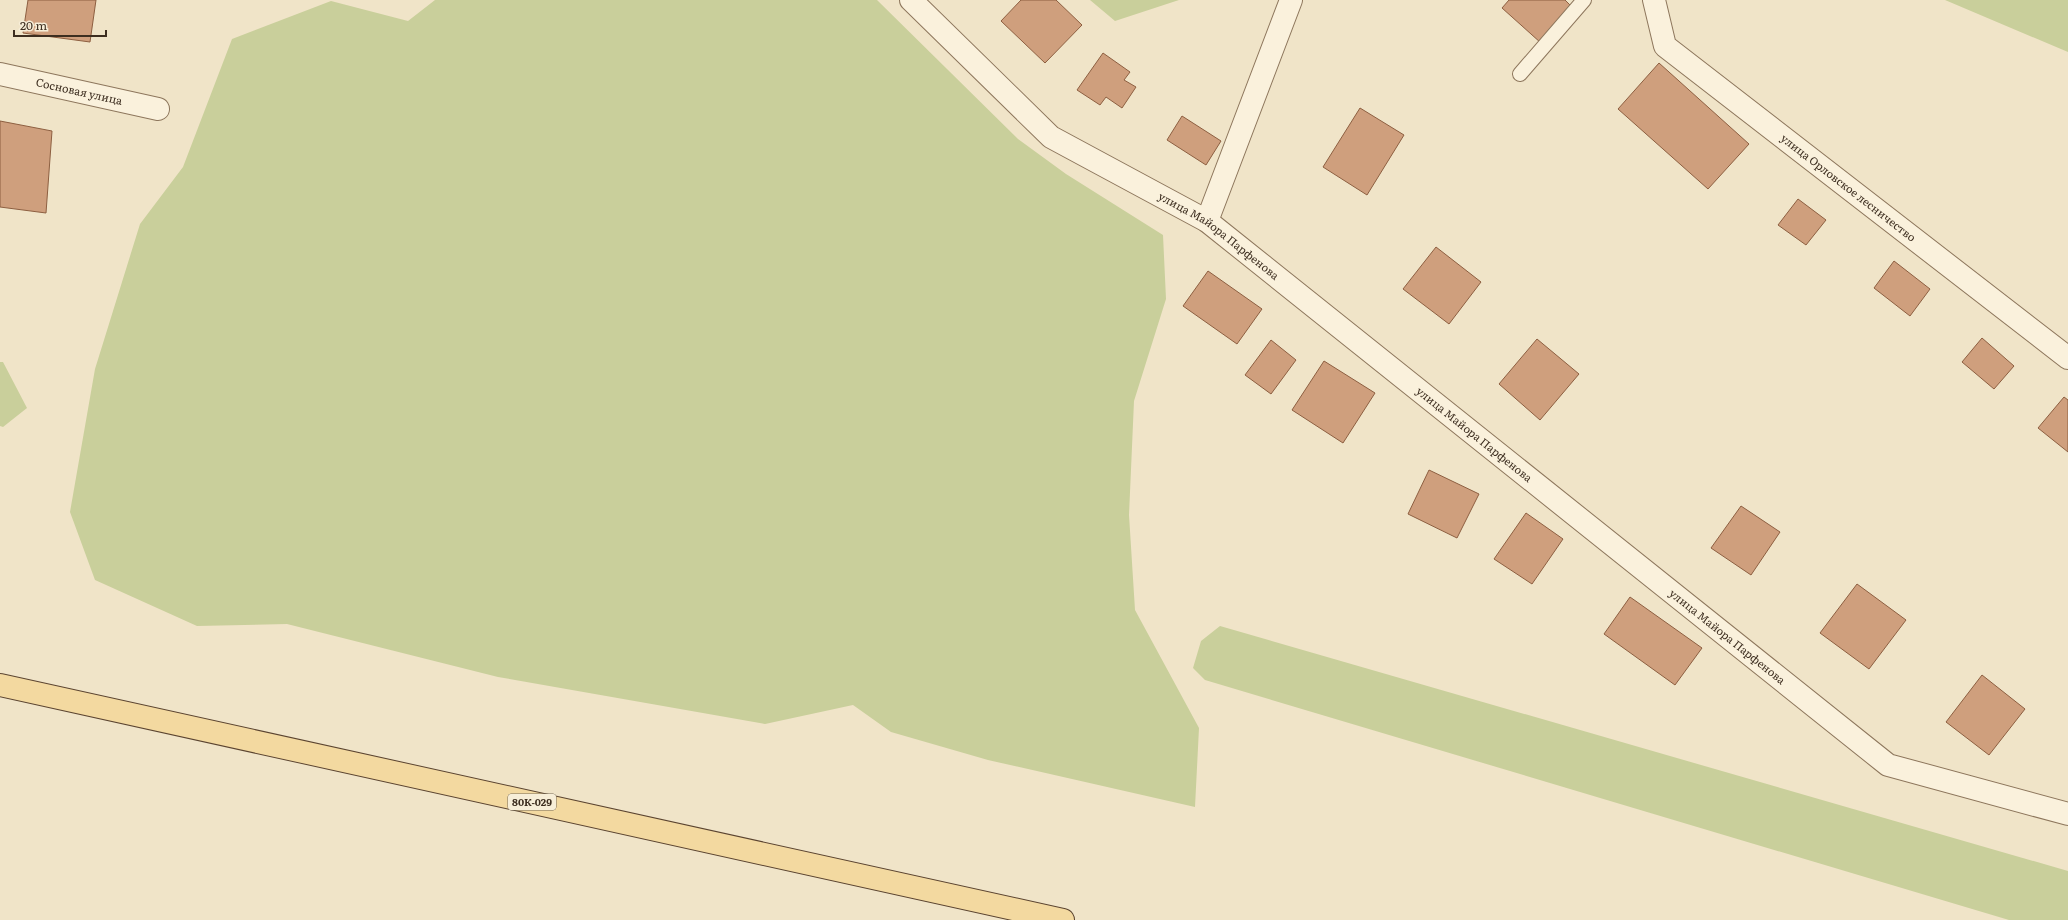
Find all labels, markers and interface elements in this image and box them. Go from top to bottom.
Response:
scale bar [14,12,106,38]
text: 20 m [20,16,47,34]
street label: Сосновая улица [35,73,124,108]
street label: улица Орловское лесничество [1778,130,1920,245]
street label: улица Майора Парфенова [1156,187,1283,283]
street label: улица Майора Парфенова [1413,382,1536,485]
street label: улица Майора Парфенова [1666,585,1789,687]
road number: 80К-029 [508,794,556,810]

